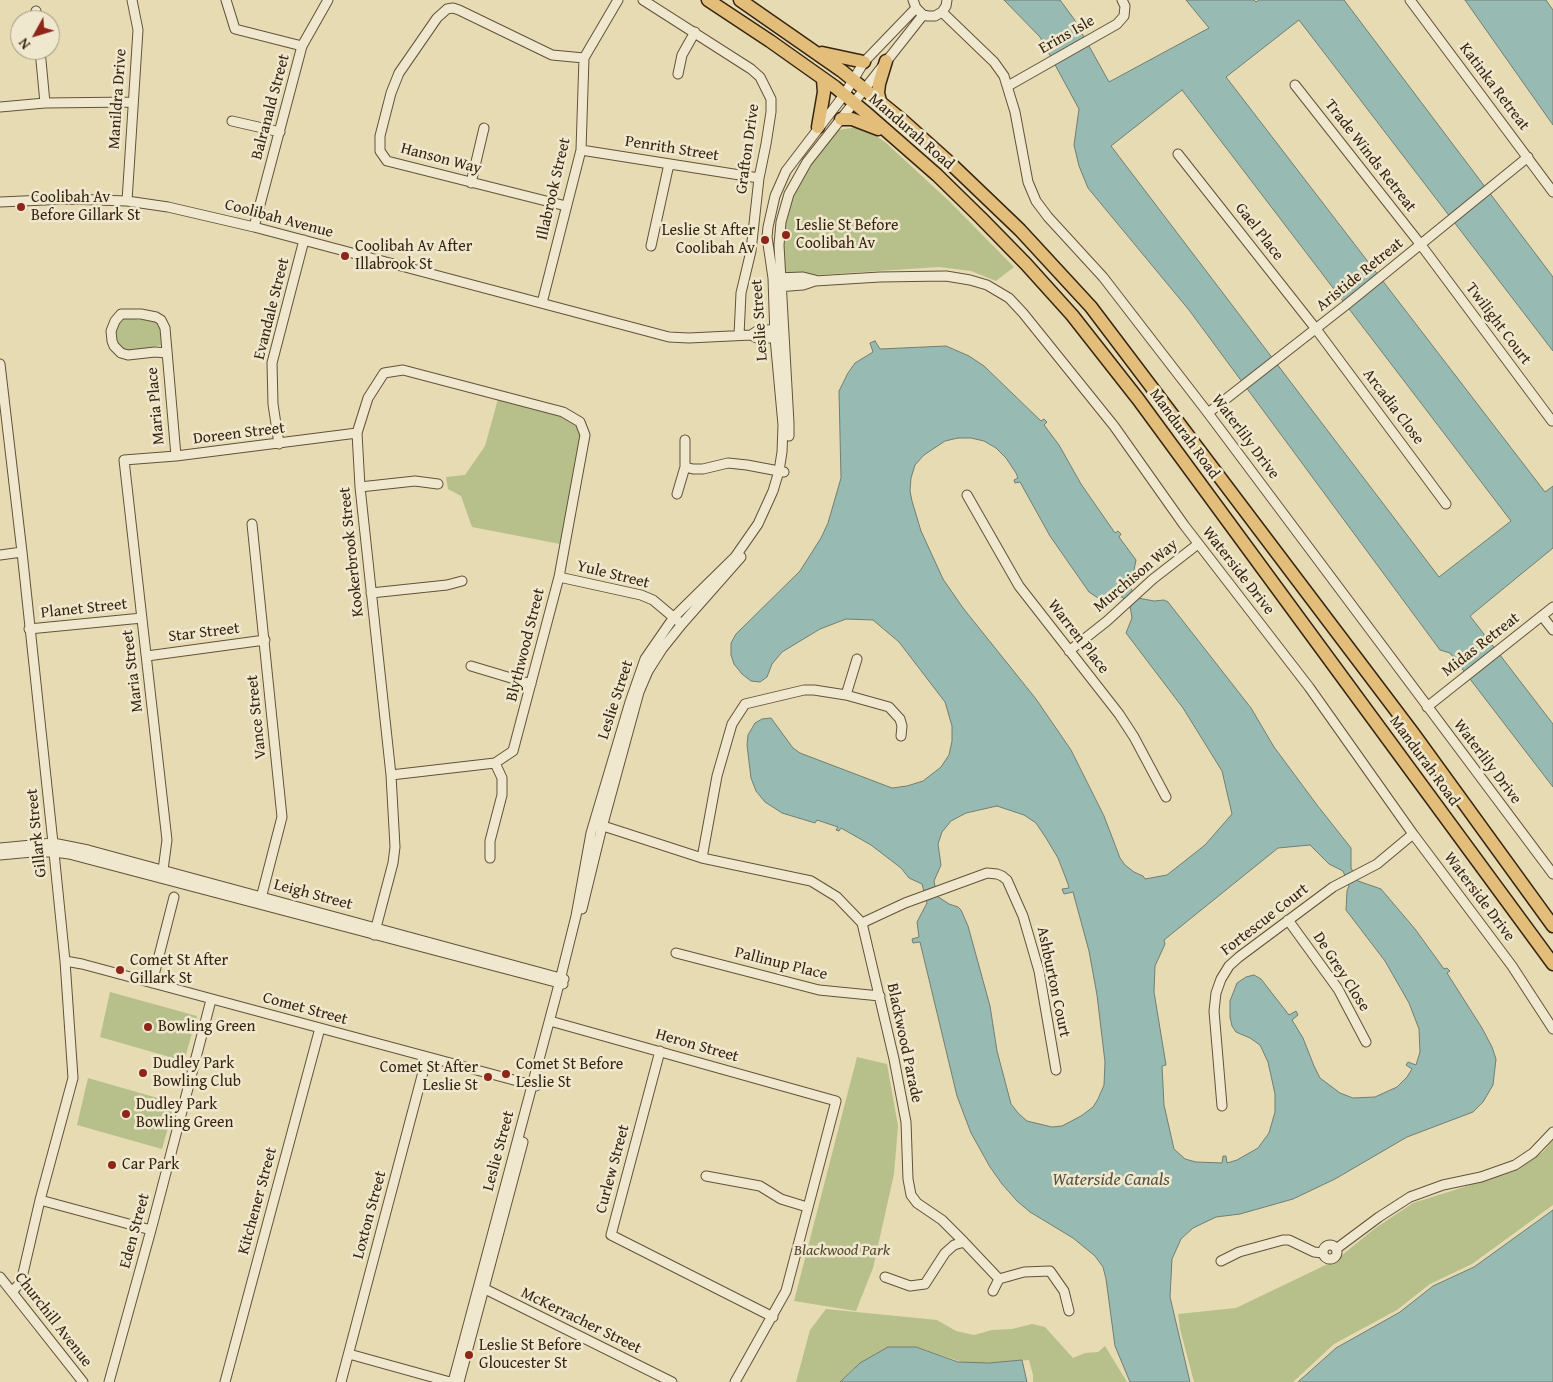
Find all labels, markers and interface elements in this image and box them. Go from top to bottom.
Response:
north arrow [10,10,60,60]
street label: Erins Isle [1036,11,1098,59]
text: N [13,34,35,54]
street label: Katinka Retreat [1455,39,1533,135]
street label: Manildra Drive [105,48,131,150]
street label: Balranald Street [248,52,294,162]
street label: Mandurah Road [864,90,958,174]
street label: Trade Winds Retreat [1320,96,1420,216]
street label: Grafton Drive [732,103,764,195]
street label: Penrith Street [624,132,720,166]
street label: Illabrook Street [533,136,575,242]
street label: Hanson Way [399,139,483,179]
place label: Coolibah Av Before Gillark St [31,188,140,226]
street label: Coolibah Avenue [223,195,335,243]
street label: Gael Place [1231,199,1287,265]
marker: Coolibah Av Before Gillark St [15,201,27,213]
place label: Leslie St Before Coolibah Av [796,216,898,254]
place label: Leslie St After Coolibah Av [662,221,755,259]
marker: Leslie St Before Coolibah Av [780,229,792,241]
marker: Leslie St After Coolibah Av [759,234,771,246]
street label: Aristide Retreat [1313,234,1407,316]
place label: Coolibah Av After Illabrook St [355,237,472,275]
marker: Coolibah Av After Illabrook St [339,250,351,262]
street label: Evandale Street [250,256,294,362]
street label: Leslie Street [748,278,772,362]
street label: Twilight Court [1461,279,1535,369]
street label: Arcadia Close [1358,365,1428,449]
street label: Maria Place [143,366,169,446]
street label: Mandurah Road [1145,385,1223,483]
street label: Waterlily Drive [1207,391,1283,483]
street label: Doreen Street [192,419,286,449]
street label: Kookerbrook Street [336,486,368,618]
street label: Waterside Drive [1198,523,1278,619]
street label: Murchison Way [1090,535,1182,617]
street label: Yule Street [575,557,651,593]
street label: Blythwood Street [503,586,549,704]
street label: Planet Street [40,595,128,623]
street label: Warren Place [1043,596,1113,678]
street label: Midas Retreat [1438,609,1524,681]
street label: Star Street [167,619,241,647]
street label: Maria Street [118,628,148,714]
street label: Leslie Street [594,658,638,742]
street label: Vance Street [243,674,271,760]
street label: Mandurah Road [1385,712,1463,810]
street label: Waterlily Drive [1449,716,1525,808]
street label: Gillark Street [23,788,51,878]
street label: Waterside Drive [1439,849,1519,945]
street label: Leigh Street [272,875,354,915]
street label: Fortescue Court [1217,880,1313,960]
street label: Ashburton Court [1032,925,1074,1039]
street label: De Grey Close [1308,929,1374,1015]
street label: Pallinup Place [733,943,829,985]
place label: Comet St After Gillark St [130,951,228,989]
marker: Comet St After Gillark St [114,964,126,976]
street label: Blackwood Parade [882,981,926,1105]
street label: Comet Street [260,988,350,1030]
place label: Bowling Green [158,1017,256,1037]
marker: Bowling Green [142,1021,154,1033]
street label: Heron Street [653,1025,741,1067]
place label: Dudley Park Bowling Club [153,1054,241,1092]
place label: Comet St Before Leslie St [516,1055,623,1093]
place label: Comet St After Leslie St [380,1058,478,1096]
marker: Dudley Park Bowling Club [137,1067,149,1079]
marker: Comet St Before Leslie St [500,1068,512,1080]
marker: Comet St After Leslie St [482,1071,494,1083]
place label: Dudley Park Bowling Green [136,1095,234,1133]
marker: Dudley Park Bowling Green [120,1108,132,1120]
street label: Leslie Street [479,1109,519,1193]
street label: Curlew Street [592,1122,634,1216]
street label: Kitchener Street [234,1145,282,1257]
place label: Car Park [122,1155,179,1175]
marker: Car Park [106,1159,118,1171]
street label: Loxton Street [349,1169,391,1261]
water label: Waterside Canals [1052,1169,1170,1191]
street label: Eden Street [116,1191,154,1271]
park label: Blackwood Park [794,1241,890,1261]
street label: Churchill Avenue [10,1269,96,1371]
street label: McKerracher Street [518,1284,644,1358]
place label: Leslie St Before Gloucester St [479,1336,581,1374]
marker: Leslie St Before Gloucester St [463,1349,475,1361]

